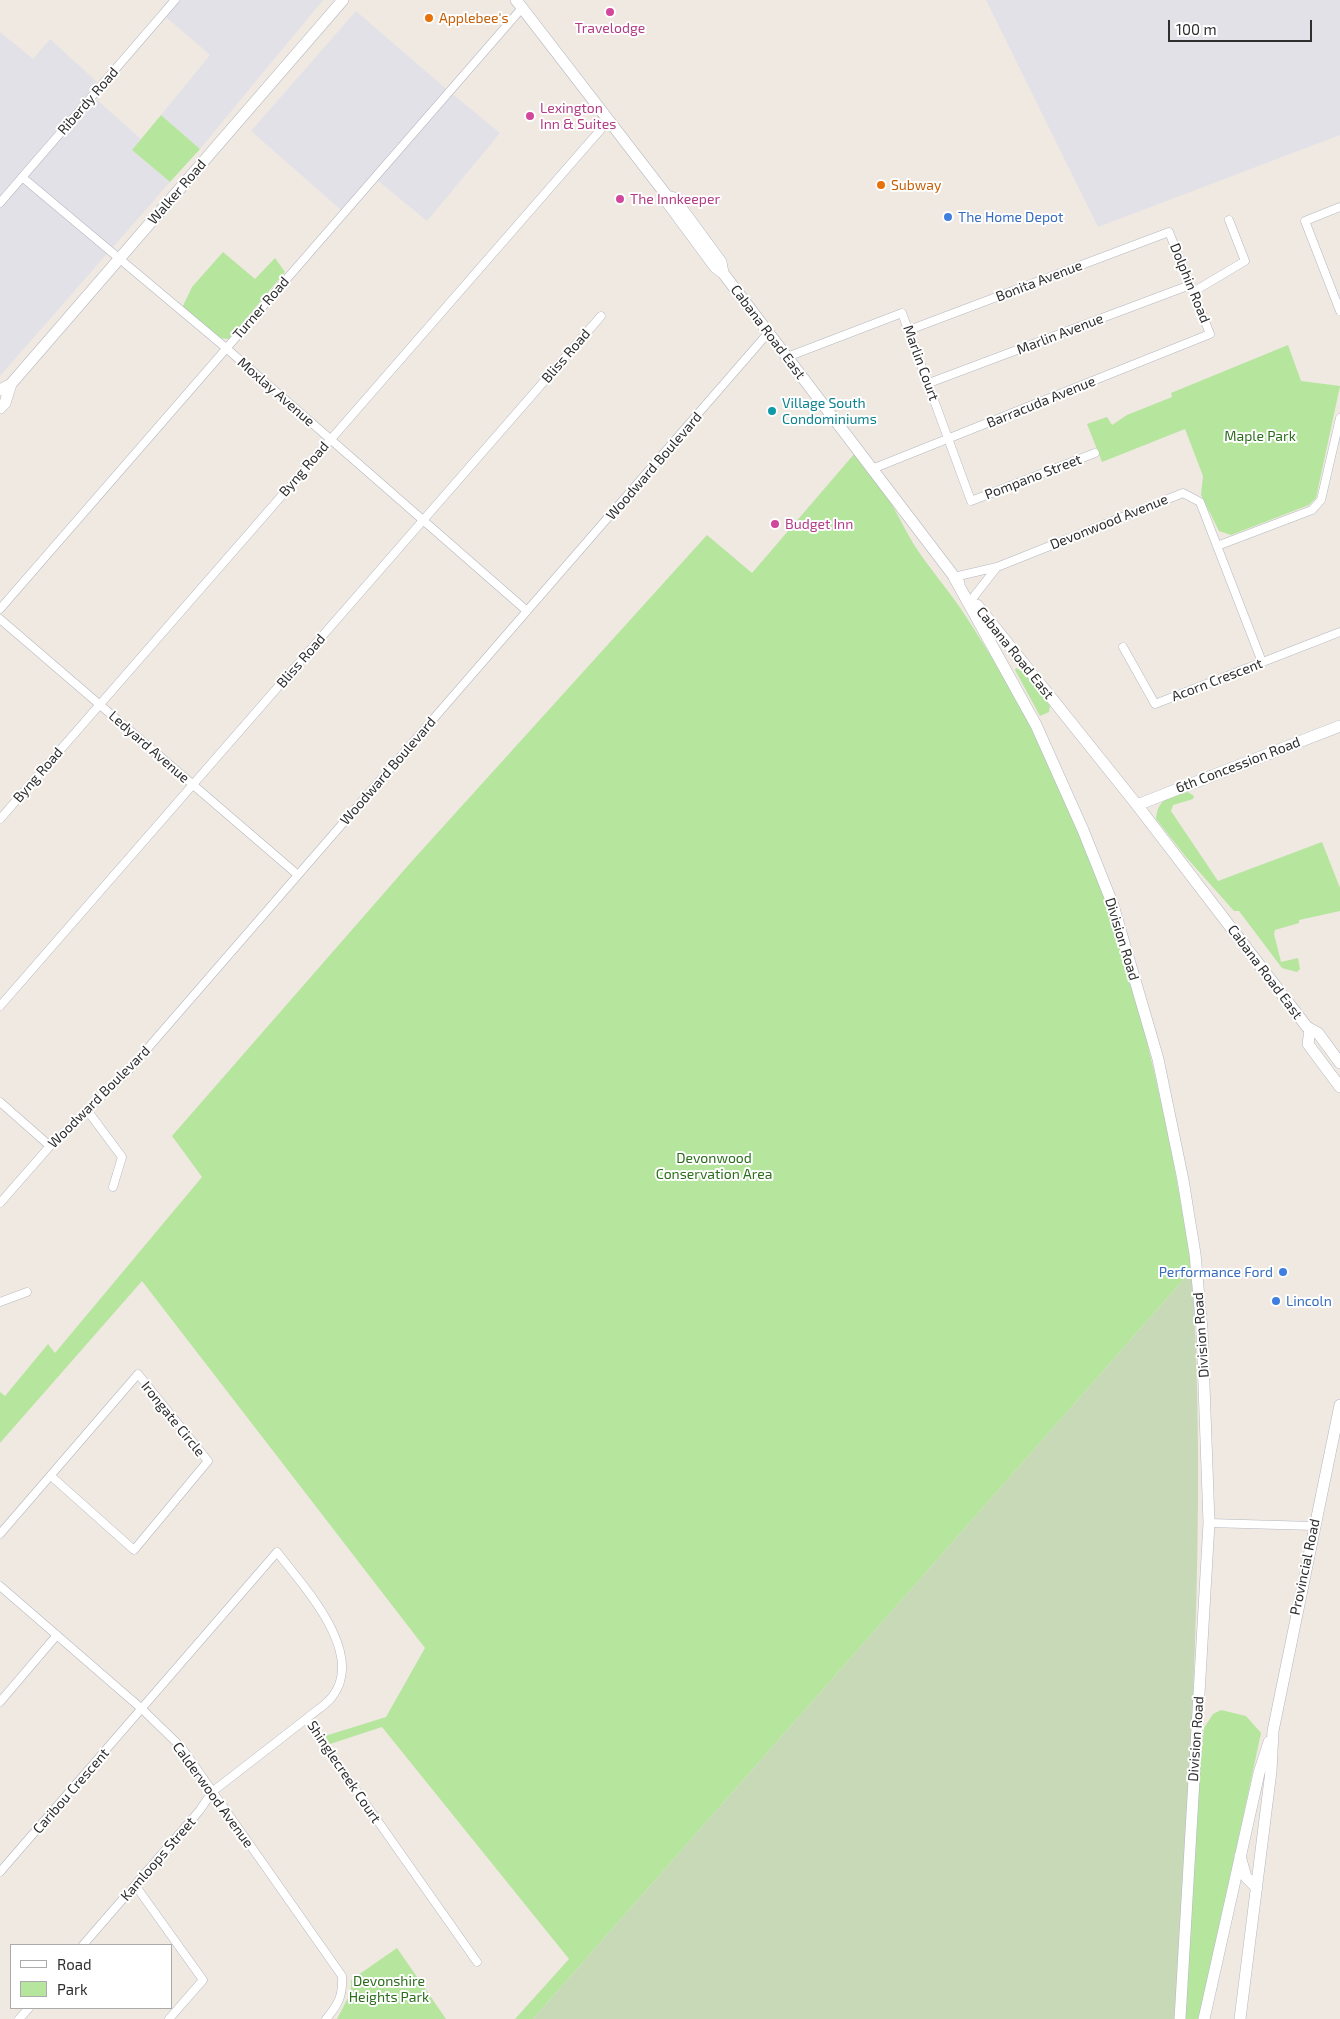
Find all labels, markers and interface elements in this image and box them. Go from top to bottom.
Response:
marker: Travelodge [604,6,616,18]
place label: Applebee's [439,10,509,26]
scale bar [1170,10,1314,42]
marker: Applebee's [423,12,435,24]
place label: Travelodge [575,20,645,36]
text: 100 m [1176,20,1217,38]
street label: Riberdy Road [54,64,122,138]
place label: Lexington Inn & Suites [540,100,616,132]
marker: Lexington Inn & Suites [524,110,536,122]
street label: Walker Road [144,156,210,228]
place label: Subway [891,177,941,193]
marker: Subway [875,179,887,191]
place label: The Innkeeper [630,191,720,207]
marker: The Innkeeper [614,193,626,205]
place label: The Home Depot [958,209,1063,225]
marker: The Home Depot [942,211,954,223]
street label: Dolphin Road [1166,241,1214,325]
street label: Bonita Avenue [993,257,1085,305]
street label: Turner Road [229,273,293,343]
street label: Cabana Road East [727,282,809,382]
street label: Marlin Avenue [1014,310,1106,358]
street label: Marlin Court [900,323,942,403]
street label: Bliss Road [538,326,594,386]
street label: Moxlay Avenue [234,354,318,430]
street label: Barracuda Avenue [984,373,1098,431]
place label: Village South Condominiums [782,395,877,428]
marker: Village South Condominiums [766,405,778,417]
street label: Woodward Boulevard [603,409,705,523]
park label: Maple Park [1224,428,1296,444]
street label: Byng Road [276,438,332,500]
street label: Pompano Street [982,451,1084,503]
street label: Devonwood Avenue [1048,491,1170,553]
place label: Budget Inn [785,516,853,532]
marker: Budget Inn [769,518,781,530]
street label: Cabana Road East [973,604,1057,702]
street label: Bliss Road [273,631,329,691]
street label: Acorn Crescent [1169,655,1265,705]
street label: Ledyard Avenue [105,707,193,787]
street label: Woodward Boulevard [337,714,439,828]
street label: 6th Concession Road [1173,733,1303,797]
street label: Byng Road [10,744,66,806]
street label: Division Road [1101,896,1143,982]
street label: Cabana Road East [1224,922,1306,1022]
street label: Woodward Boulevard [44,1042,154,1152]
park label: Devonwood Conservation Area [656,1150,772,1182]
place label: Performance Ford [1159,1264,1273,1280]
marker: Performance Ford [1277,1266,1289,1278]
street label: Division Road [1190,1292,1212,1378]
place label: Lincoln [1286,1293,1332,1309]
marker: Lincoln [1270,1295,1282,1307]
street label: Irongate Circle [138,1378,208,1460]
street label: Provincial Road [1287,1517,1323,1617]
street label: Division Road [1185,1696,1207,1782]
street label: Shinglecreek Court [304,1718,384,1826]
street label: Calderwood Avenue [169,1739,257,1851]
street label: Caribou Crescent [29,1745,113,1837]
street label: Kamloops Street [117,1814,199,1904]
legend [10,1944,172,2009]
text: Road [57,1955,92,1973]
park label: Devonshire Heights Park [349,1973,429,2005]
text: Park [57,1980,88,1998]

